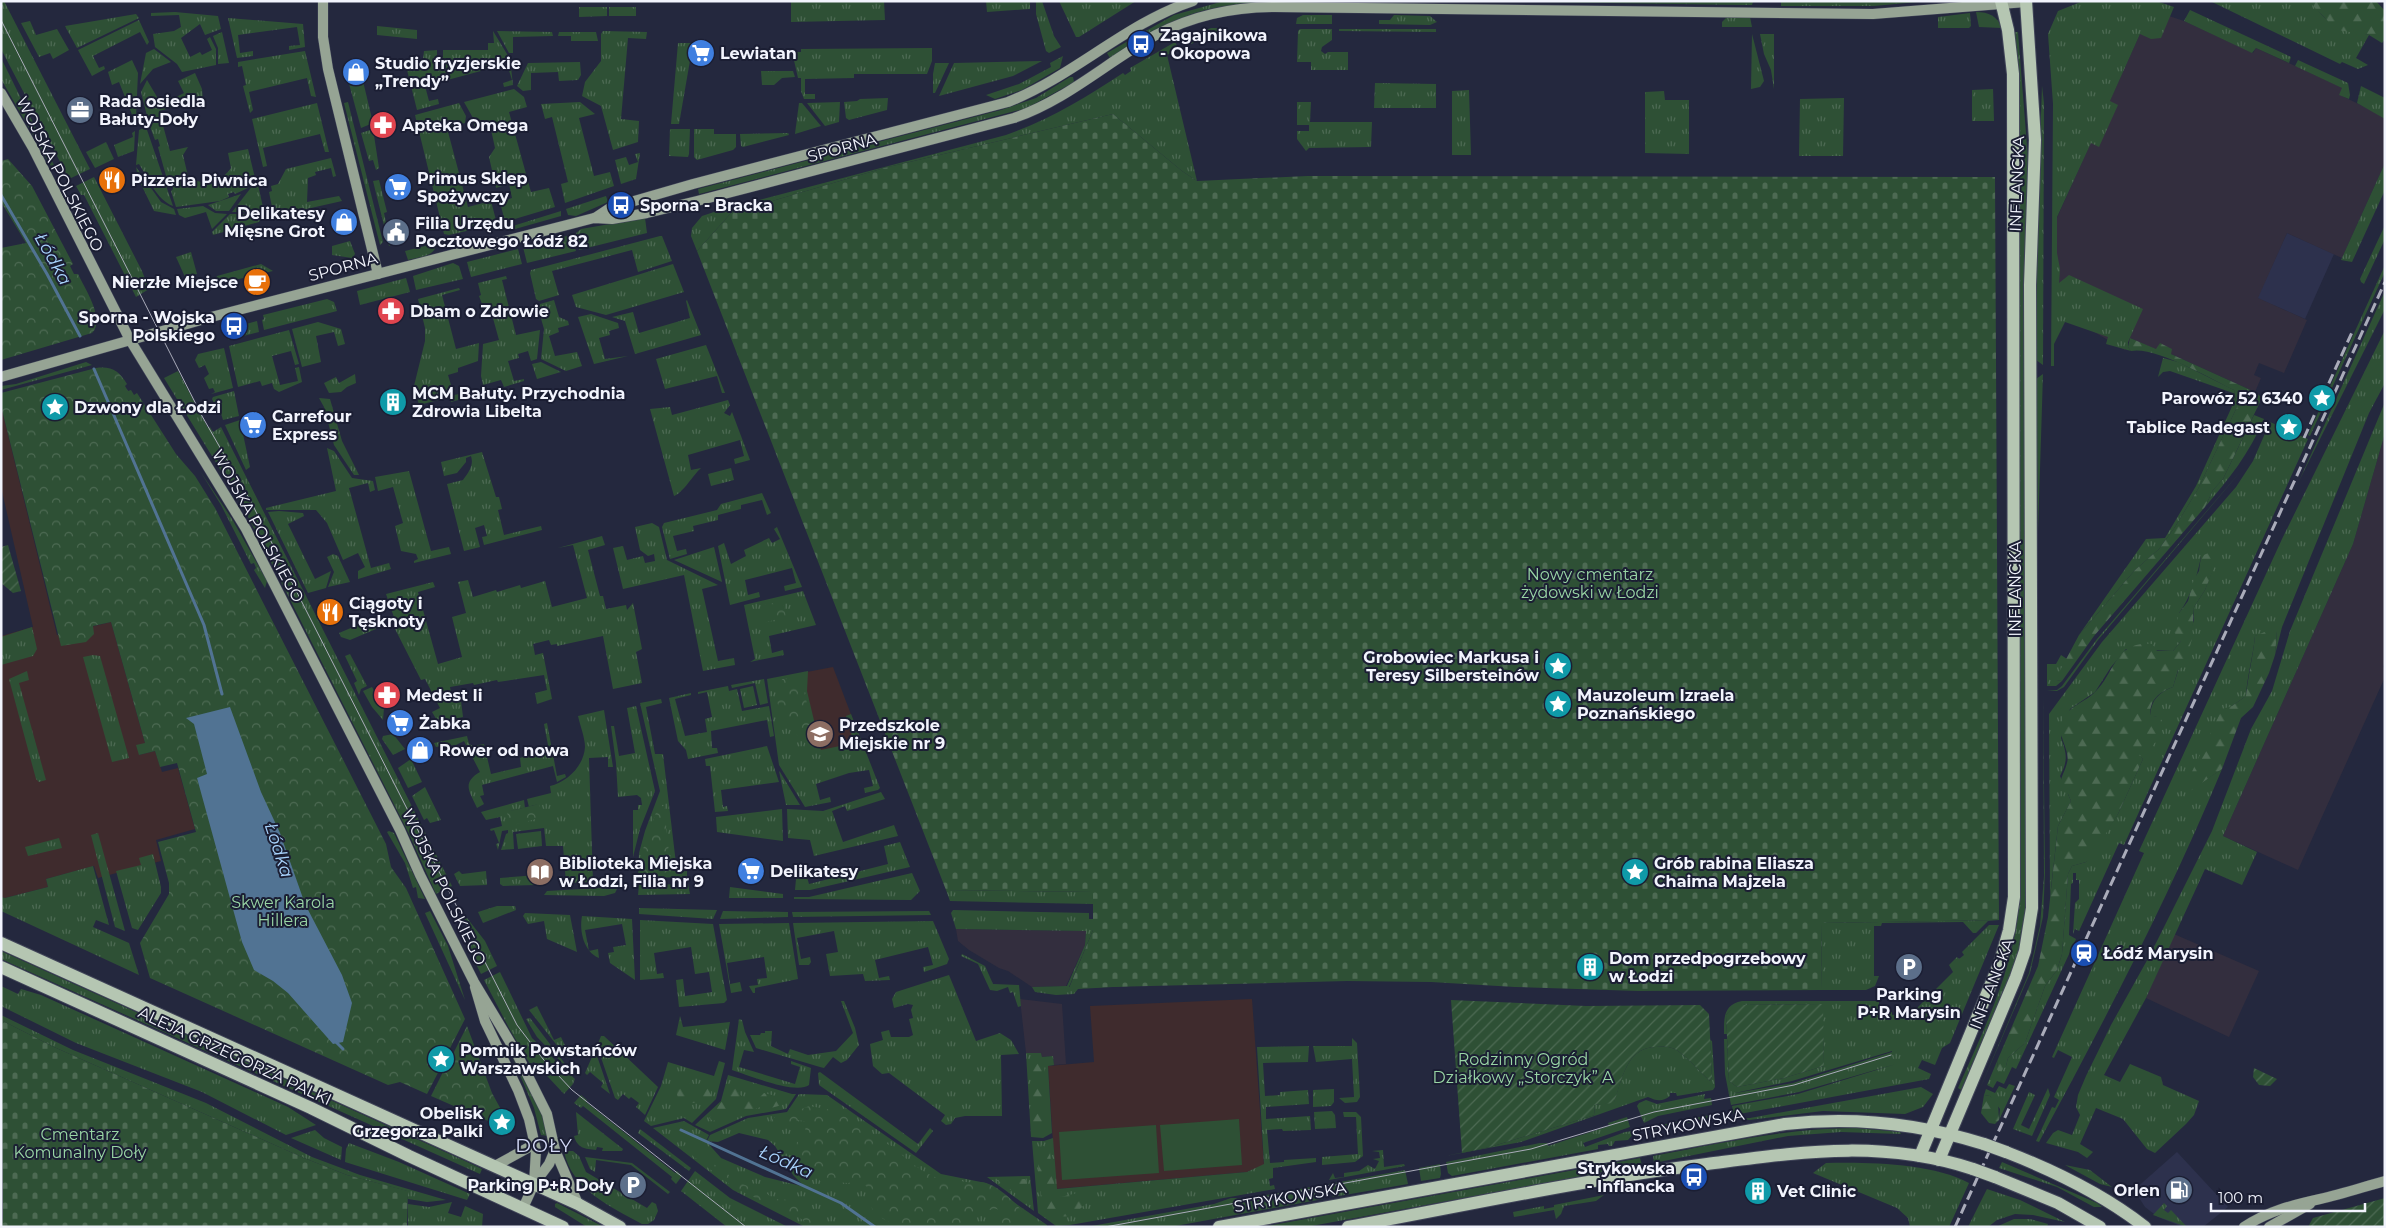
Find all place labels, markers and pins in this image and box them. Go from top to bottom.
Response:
place label: Zagajnikowa - Okopowa [1160,26,1267,63]
bus stop icon: Zagajnikowa - Okopowa [1126,29,1156,59]
supermarket icon: Lewiatan [686,38,716,68]
place label: Lewiatan [720,44,797,63]
place label: Studio fryzjerskie „Trendy” [375,54,521,91]
shop icon: Studio fryzjerskie „Trendy” [341,57,371,87]
place label: Rada osiedla Bałuty-Doły [99,92,206,129]
office icon: Rada osiedla Bałuty-Doły [65,95,95,125]
pharmacy icon: Apteka Omega [368,110,398,140]
place label: Apteka Omega [401,116,528,135]
restaurant icon: Pizzeria Piwnica [97,165,127,195]
place label: Primus Sklep Spożywczy [417,169,528,206]
place label: Pizzeria Piwnica [131,171,268,190]
supermarket icon: Primus Sklep Spożywczy [383,172,413,202]
bus stop icon: Sporna - Bracka [606,190,636,220]
place label: Sporna - Bracka [640,196,773,215]
place label: Delikatesy Mięsne Grot [224,204,325,241]
shop icon: Delikatesy Mięsne Grot [329,207,359,237]
place label: Filia Urzędu Pocztowego Łódź 82 [415,214,588,251]
public building icon: Filia Urzędu Pocztowego Łódź 82 [381,217,411,247]
cafe icon: Nierzłe Miejsce [242,267,272,297]
place label: Nierzłe Miejsce [112,273,238,292]
pharmacy icon: Dbam o Zdrowie [376,296,406,326]
place label: Dbam o Zdrowie [410,302,549,321]
place label: Sporna - Wojska Polskiego [79,308,215,345]
bus stop icon: Sporna - Wojska Polskiego [219,311,249,341]
place icon: Parowóz 52 6340 [2307,383,2337,413]
place label: MCM Bałuty. Przychodnia Zdrowia Libelta [412,384,625,421]
building icon: MCM Bałuty. Przychodnia Zdrowia Libelta [378,387,408,417]
place label: Parowóz 52 6340 [2161,389,2303,408]
place icon: Dzwony dla Łodzi [40,392,70,422]
place label: Dzwony dla Łodzi [74,398,221,417]
place label: Carrefour Express [272,407,352,444]
supermarket icon: Carrefour Express [238,410,268,440]
place icon: Tablice Radegast [2274,412,2304,442]
place label: Tablice Radegast [2127,418,2270,437]
place label: Ciągoty i Tęsknoty [349,594,425,631]
restaurant icon: Ciągoty i Tęsknoty [315,597,345,627]
place label: Grobowiec Markusa i Teresy Silbersteinów [1363,648,1539,685]
place icon: Grobowiec Markusa i Teresy Silbersteinów [1543,651,1573,681]
pharmacy icon: Medest Ii [372,680,402,710]
place label: Medest Ii [406,686,483,705]
place label: Mauzoleum Izraela Poznańskiego [1577,686,1734,723]
place icon: Mauzoleum Izraela Poznańskiego [1543,689,1573,719]
supermarket icon: Żabka [385,708,415,738]
place label: Żabka [419,714,471,733]
place label: Przedszkole Miejskie nr 9 [839,716,945,753]
school or university icon: Przedszkole Miejskie nr 9 [805,719,835,749]
shop icon: Rower od nowa [405,735,435,765]
place label: Rower od nowa [439,741,569,760]
place label: Biblioteka Miejska w Łodzi, Filia nr 9 [559,854,712,891]
place label: Grób rabina Eliasza Chaima Majzela [1654,854,1814,891]
supermarket icon: Delikatesy [736,856,766,886]
library icon: Biblioteka Miejska w Łodzi, Filia nr 9 [525,857,555,887]
place icon: Grób rabina Eliasza Chaima Majzela [1620,857,1650,887]
place label: Delikatesy [770,862,858,881]
station icon: Łódź Marysin [2069,938,2099,968]
place label: Łódź Marysin [2102,944,2213,963]
place label: Dom przedpogrzebowy w Łodzi [1609,949,1806,986]
building icon: Dom przedpogrzebowy w Łodzi [1575,952,1605,982]
parking icon: Parking P+R Marysin [1894,952,1924,982]
place label: Parking P+R Marysin [1857,985,1961,1022]
place label: Pomnik Powstańców Warszawskich [460,1041,637,1078]
place icon: Pomnik Powstańców Warszawskich [426,1044,456,1074]
place label: Obelisk Grzegorza Palki [352,1104,484,1141]
place icon: Obelisk Grzegorza Palki [487,1107,517,1137]
place label: Strykowska - Inflancka [1577,1159,1675,1196]
bus stop icon: Strykowska - Inflancka [1679,1162,1709,1192]
parking icon: Parking P+R Doły [618,1170,648,1200]
fuel station icon: Orlen [2164,1175,2194,1205]
place label: Parking P+R Doły [467,1176,614,1195]
building icon: Vet Clinic [1743,1176,1773,1206]
place label: Orlen [2114,1181,2160,1200]
place label: Vet Clinic [1776,1182,1857,1201]

